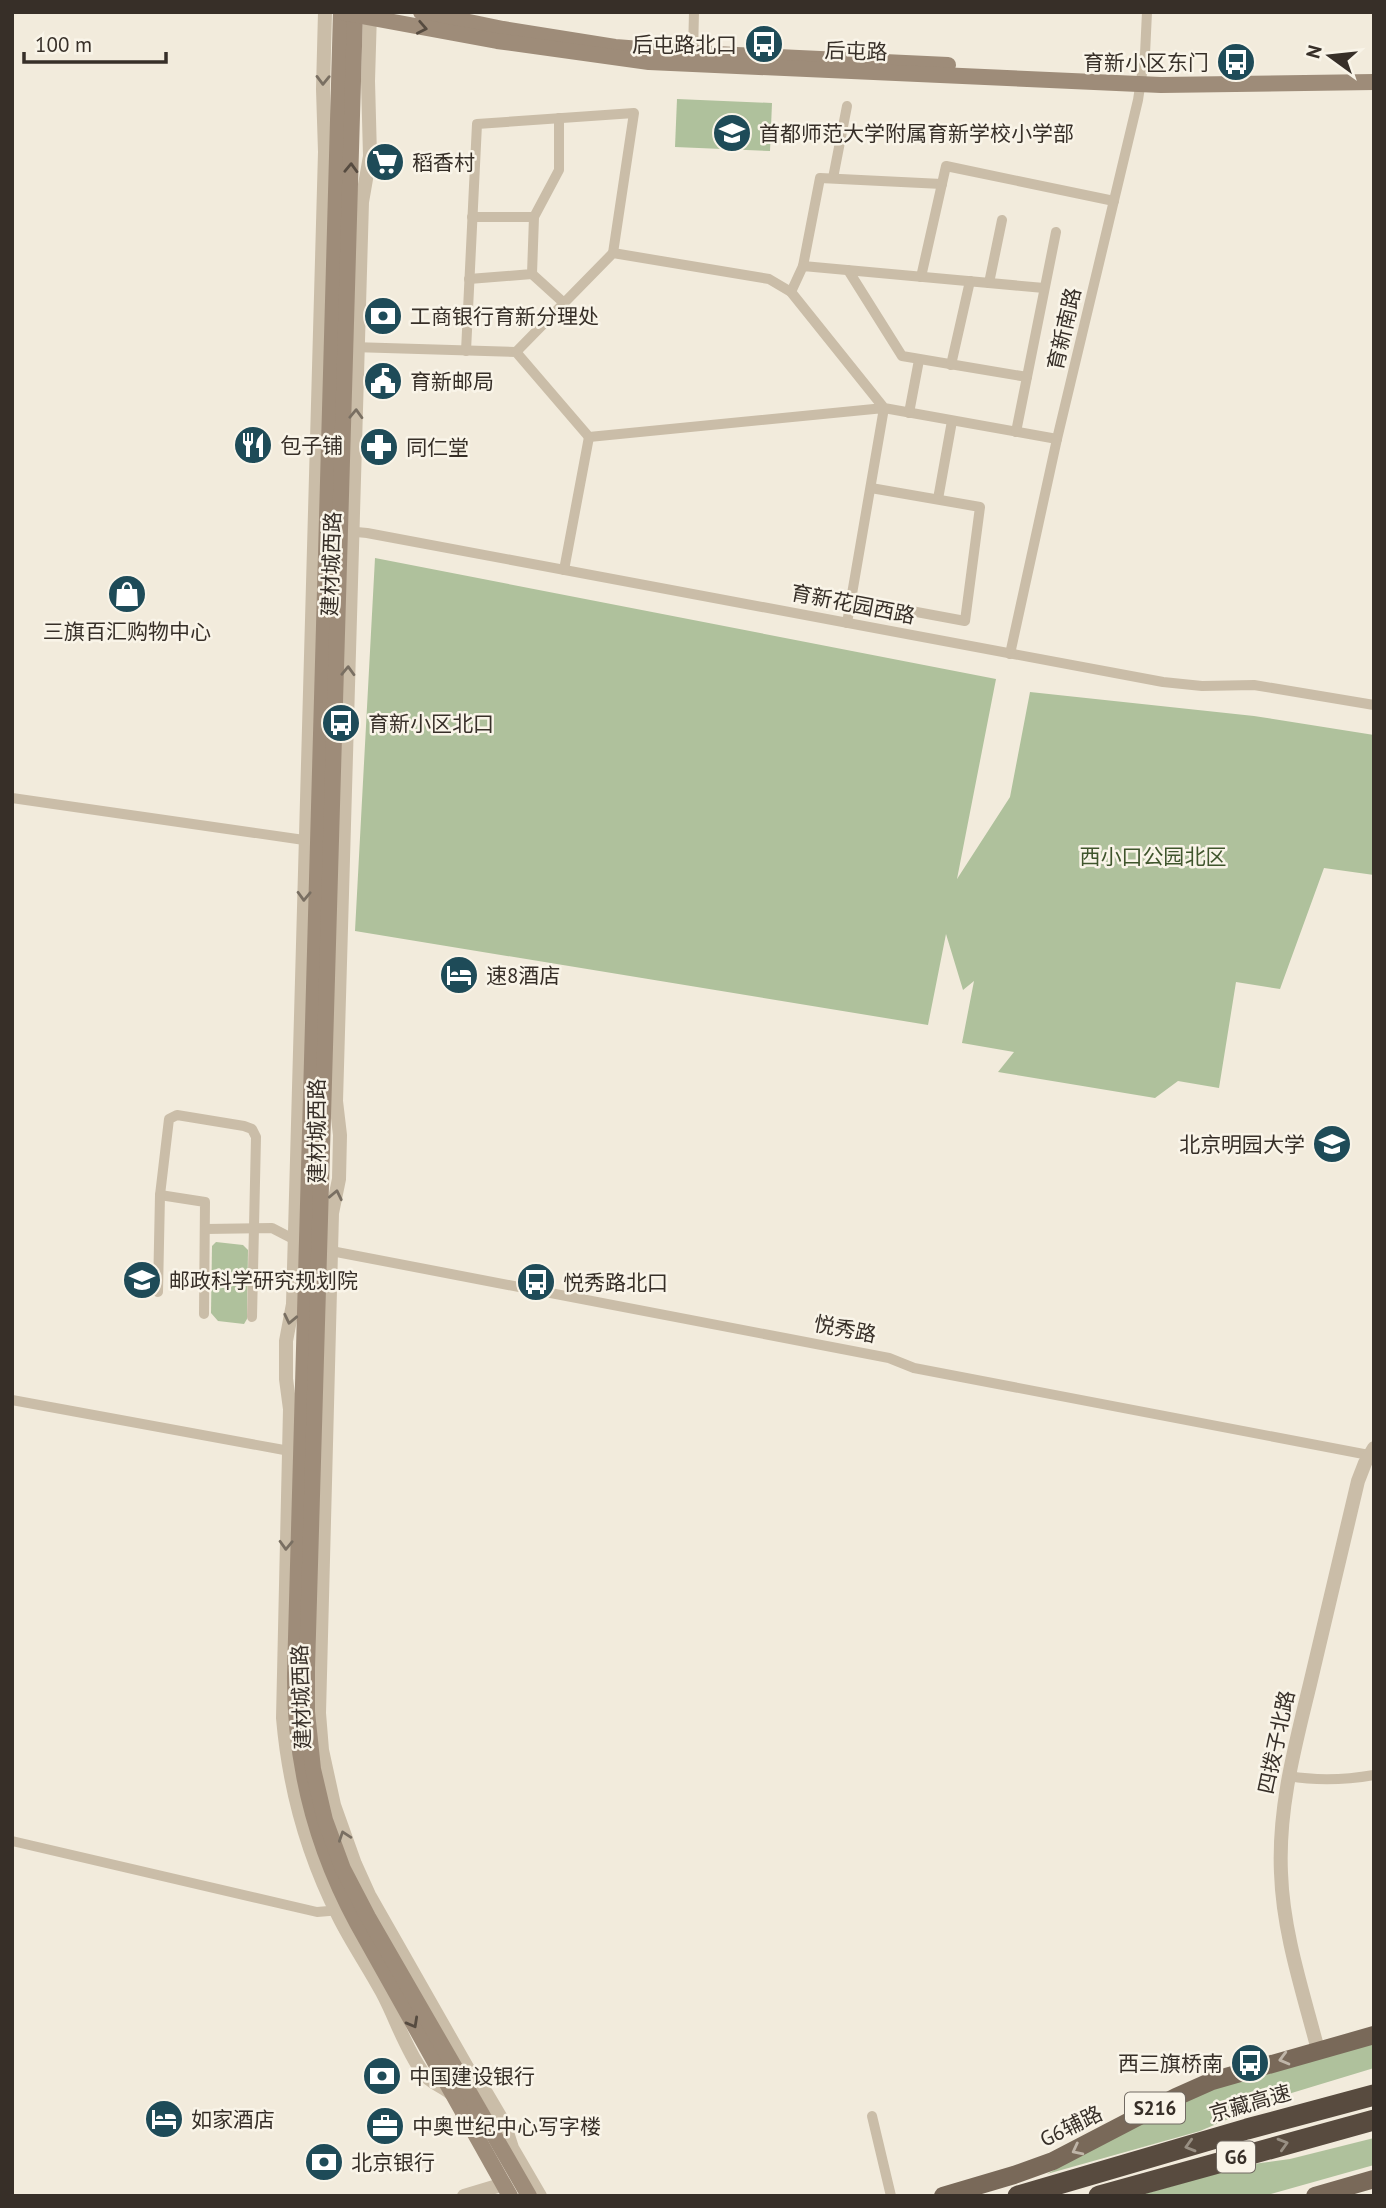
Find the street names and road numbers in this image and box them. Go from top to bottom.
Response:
street label: 后屯路 [824,36,888,66]
street label: 育新南路 [1041,285,1087,373]
street label: 建材城西路 [316,511,346,617]
street label: 育新花园西路 [789,579,917,629]
street label: 建材城西路 [303,1079,330,1184]
street label: 悦秀路 [812,1310,878,1348]
street label: 建材城西路 [286,1644,316,1750]
street label: 四拨子北路 [1252,1688,1300,1796]
street label: 京藏高速 [1206,2078,1294,2128]
road number: S216 [1125,2092,1185,2124]
street label: G6辅路 [1035,2099,1107,2153]
road number: G6 [1217,2142,1255,2172]

